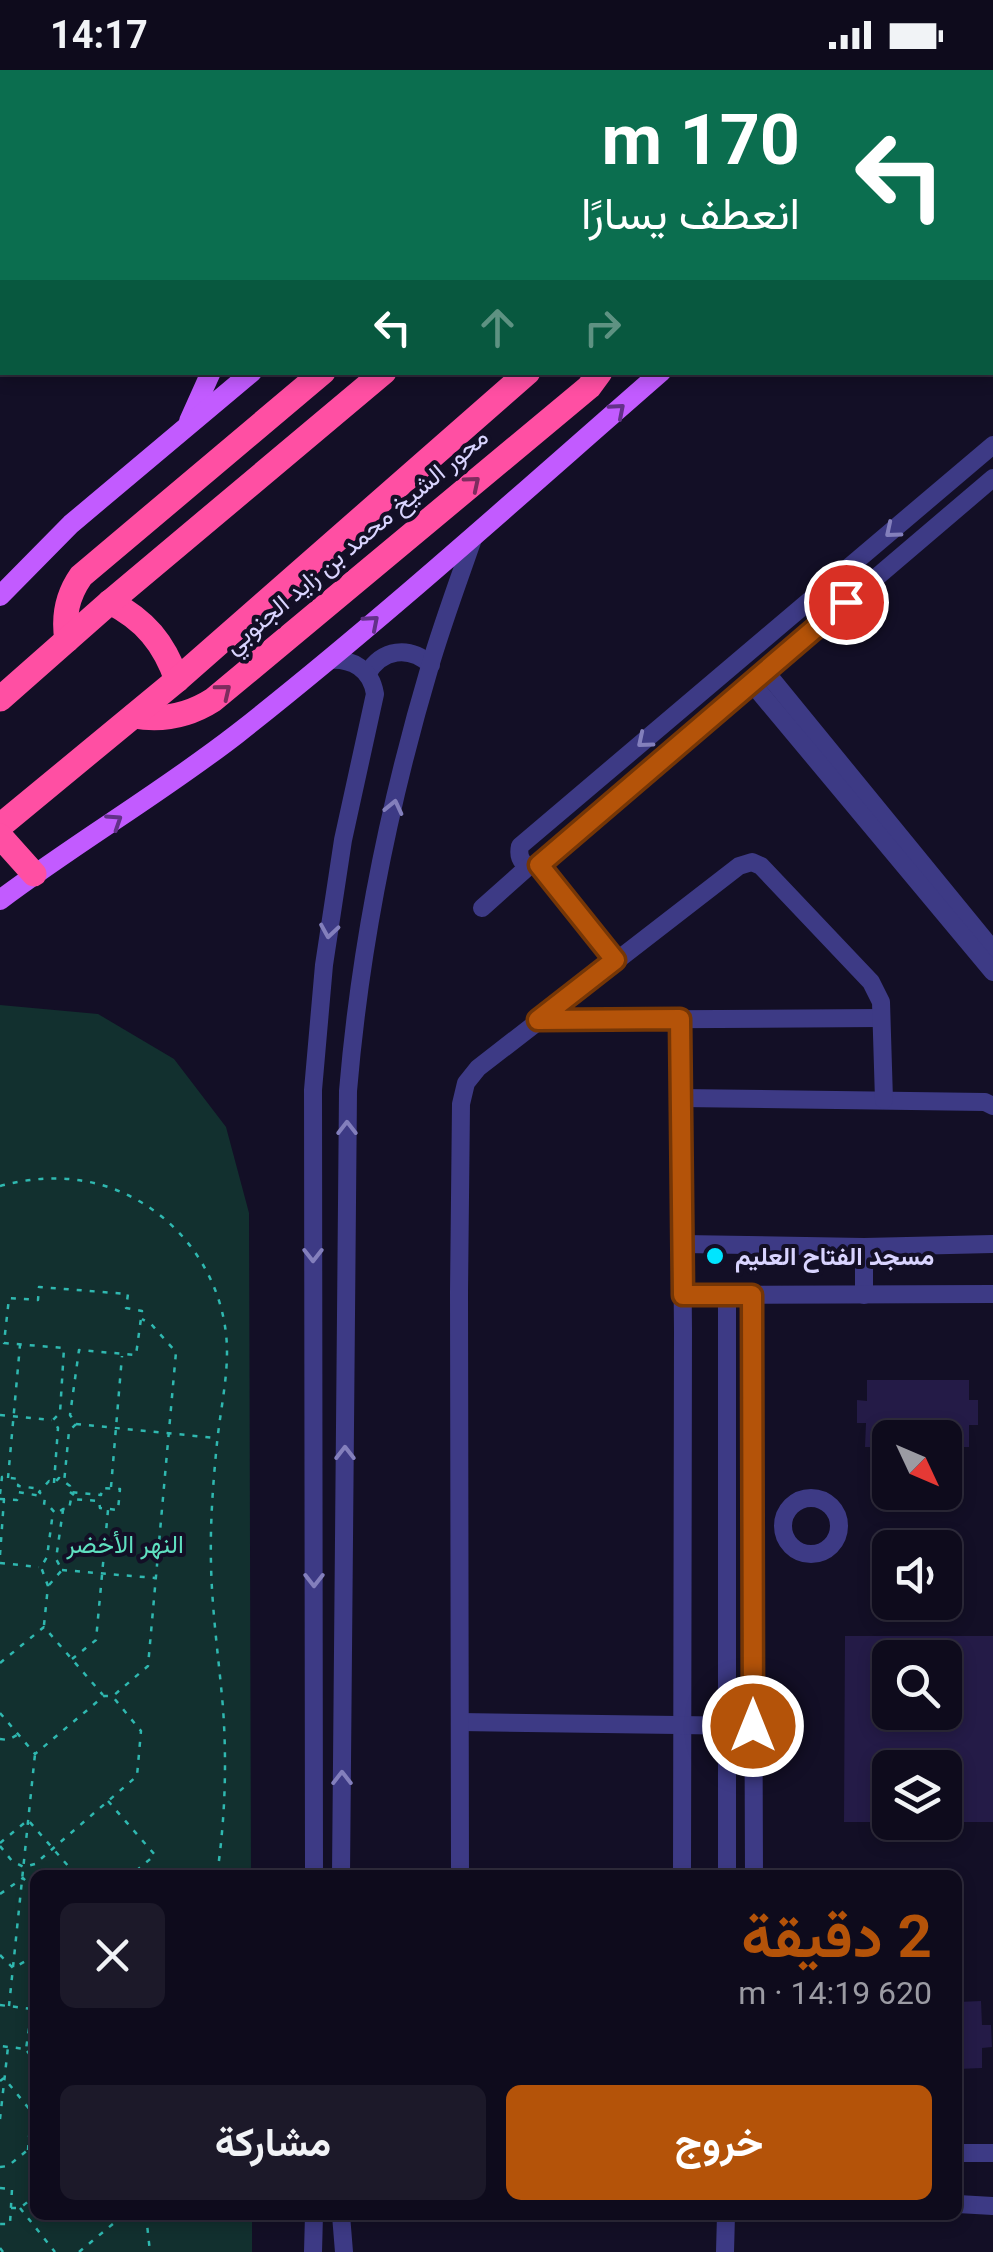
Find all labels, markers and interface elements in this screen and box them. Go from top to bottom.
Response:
text: 14:17 [50,13,148,57]
text: 170 m [601,99,800,181]
icon: left [835,110,965,240]
text: انعطف يسارًا [581,187,800,240]
icon: left [365,300,420,355]
icon: ahead [470,300,525,355]
icon: right [575,300,630,355]
one-way arrow [606,403,624,421]
street label: محور الشيخ محمد بن زايد الجنوبي [218,422,498,665]
one-way arrow [462,476,480,494]
one-way arrow [885,519,904,537]
pin [804,560,889,645]
icon: arrive [819,575,874,630]
one-way arrow [360,616,379,634]
one-way arrow [212,685,230,703]
one-way arrow [638,729,656,747]
one-way arrow [382,799,403,816]
one-way arrow [105,815,123,834]
one-way arrow [320,923,341,939]
one-way arrow [336,1119,358,1134]
place label: مسجد الفتاح العليم [735,1242,934,1273]
marker: مسجد الفتاح العليم [704,1245,726,1267]
one-way arrow [302,1248,324,1264]
north arrow [872,1420,962,1510]
map controls [872,1420,962,1840]
one-way arrow [334,1444,355,1460]
park label: النهر الأخضر [65,1530,184,1560]
button: sound [872,1530,962,1620]
one-way arrow [303,1574,325,1589]
button: search [872,1640,962,1730]
position arrow [701,1674,805,1778]
button: layers [872,1750,962,1840]
one-way arrow [331,1769,353,1784]
text: 2 دقيقة [741,1901,932,1972]
button: close [60,1903,165,2008]
text: 620 m · 14:19 [738,1974,932,2012]
button: مشاركة [60,2085,486,2200]
button: خروج [506,2085,932,2200]

